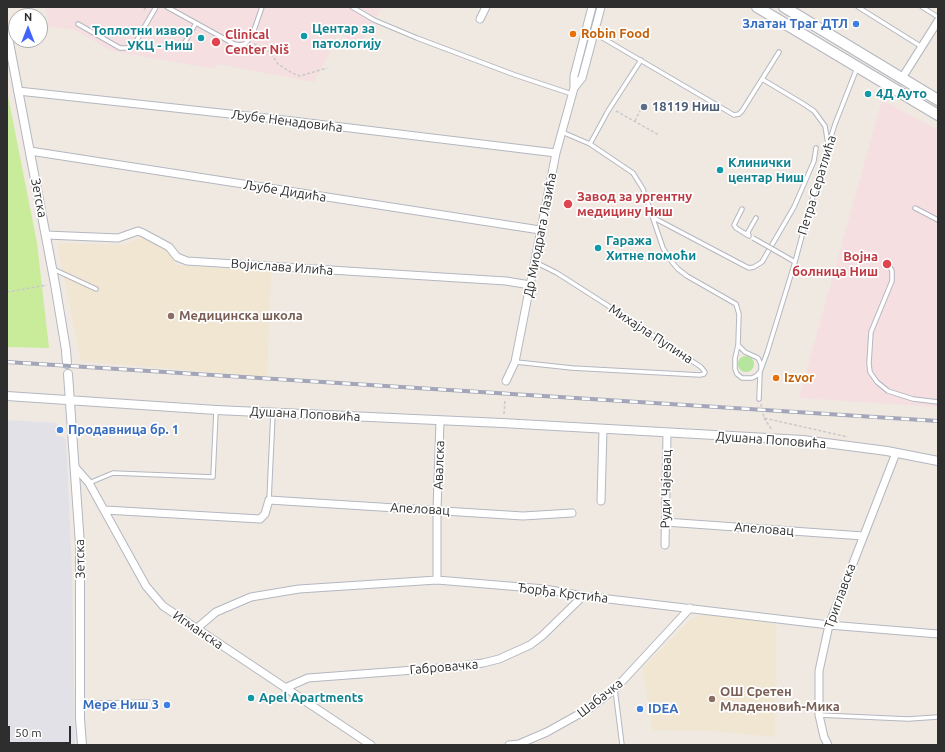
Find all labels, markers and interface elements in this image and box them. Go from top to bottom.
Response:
north arrow [8,8,48,48]
text: N [24,11,32,23]
place label: Златан Траг ДТЛ [742,16,848,32]
marker: Златан Траг ДТЛ [851,19,861,29]
place label: Центар за патологију [312,21,381,52]
place label: Топлотни извор УКЦ - Ниш [92,23,193,54]
place label: Robin Food [581,26,650,42]
place label: Clinical Center Niš [225,27,289,58]
marker: Robin Food [568,29,578,39]
marker: Центар за патологију [299,31,309,41]
marker: Топлотни извор УКЦ - Ниш [196,33,206,43]
marker: Clinical Center Niš [210,36,222,48]
place label: 4Д Ауто [876,86,927,102]
marker: 4Д Ауто [863,89,873,99]
place label: 18119 Ниш [652,99,720,115]
marker: 18119 Ниш [639,102,649,112]
street label: Љубе Ненадовића [230,106,344,136]
street label: Петра Сератлића [794,133,840,237]
place label: Клинички центар Ниш [728,155,804,186]
marker: Клинички центар Ниш [715,165,725,175]
street label: Др Миодрага Лазића [520,171,560,299]
street label: Зетска [28,177,50,219]
street label: Љубе Дидића [242,177,328,205]
place label: Завод за ургентну медицину Ниш [577,189,692,220]
marker: Завод за ургентну медицину Ниш [562,198,574,210]
place label: Гаража Хитне помоћи [606,233,696,264]
marker: Гаража Хитне помоћи [593,243,603,253]
place label: Војна болница Ниш [792,249,878,280]
street label: Војислава Илића [230,256,334,278]
marker: Војна болница Ниш [881,258,893,270]
street label: Михајла Пупина [606,301,696,367]
place label: Медицинска школа [179,308,303,324]
marker: Медицинска школа [166,311,176,321]
place label: Izvor [784,370,814,386]
marker: Izvor [771,373,781,383]
street label: Душана Поповића [249,403,361,425]
place label: Продавница бр. 1 [68,422,179,438]
marker: Продавница бр. 1 [55,425,65,435]
street label: Душана Поповића [715,428,827,452]
street label: Авалска [430,440,448,490]
street label: Руди Чајевац [658,450,674,528]
street label: Апеловац [390,500,450,518]
street label: Апеловац [734,519,794,539]
street label: Зетска [72,539,88,579]
street label: Триглавска [821,561,859,631]
street label: Ђорђа Крстића [517,580,609,606]
street label: Игманска [170,607,226,653]
street label: Габровачка [409,656,479,678]
street label: Шабачка [574,675,626,721]
place label: ОШ Сретен Младеновић-Мика [720,684,840,715]
place label: Apel Apartments [259,690,363,706]
marker: Apel Apartments [246,693,256,703]
marker: ОШ Сретен Младеновић-Мика [707,694,717,704]
place label: Мере Ниш 3 [83,697,159,713]
marker: Мере Ниш 3 [162,700,172,710]
place label: IDEA [648,701,678,717]
marker: IDEA [635,704,645,714]
scale bar [10,718,73,744]
text: 50 m [15,726,42,739]

